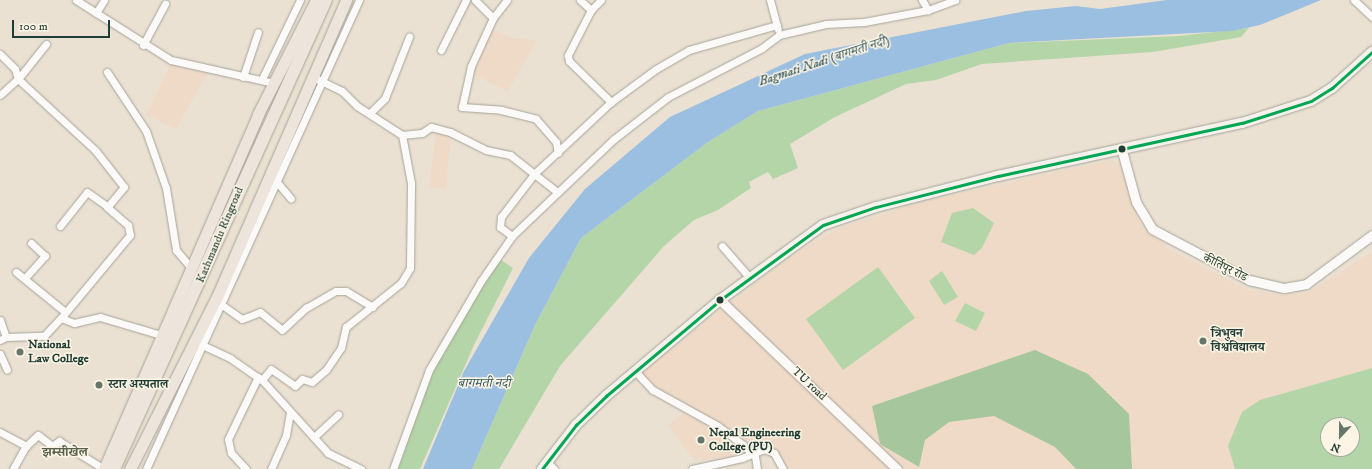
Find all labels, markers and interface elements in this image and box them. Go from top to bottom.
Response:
scale bar [14,12,112,38]
text: 100 m [19,19,48,34]
water label: Bagmati Nadi (बागमती नदी) [757,33,891,89]
unlabelled marker [1117,144,1127,154]
street label: Kathmandu Ringroad [193,185,247,285]
street label: कीर्तिपुर रोड [1200,251,1250,285]
unlabelled marker [715,295,725,305]
place label: त्रिभुवन विश्वविद्यालय [1211,327,1265,355]
marker: त्रिभुवन विश्वविद्यालय [1198,336,1208,346]
place label: National Law College [28,338,89,366]
marker: National Law College [15,347,25,357]
street label: TU road [789,364,829,404]
water label: बागमती नदी [458,375,510,391]
place label: स्टार अस्पताल [108,378,168,392]
marker: स्टार अस्पताल [93,379,105,391]
north arrow [1320,417,1360,457]
place label: Nepal Engineering College (PU) [709,426,800,454]
marker: Nepal Engineering College (PU) [696,435,706,445]
text: N [1329,439,1343,455]
district label: झम्सीखेल [42,444,88,460]

